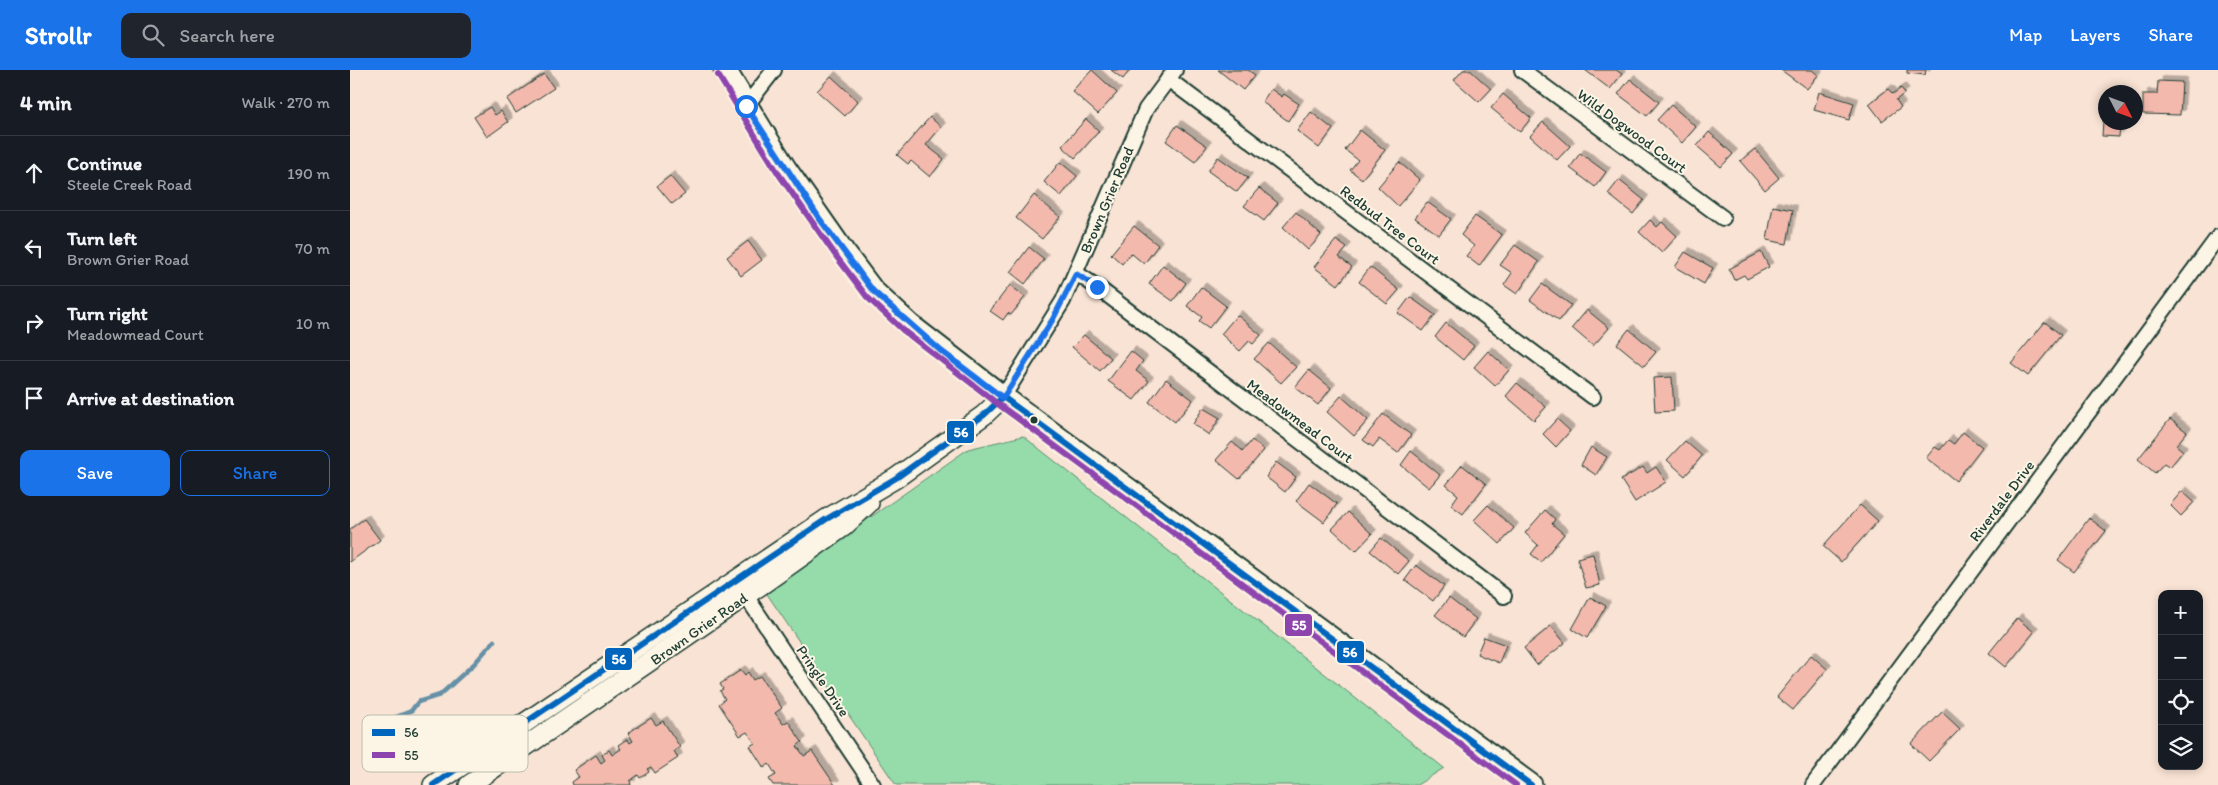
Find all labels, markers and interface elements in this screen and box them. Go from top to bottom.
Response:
search box [121,13,471,58]
text: Strollr [25,21,91,50]
icon: search [139,21,167,49]
text: Search here [179,24,275,47]
text: Map [2009,24,2042,46]
text: Layers [2070,24,2120,46]
text: Share [2148,24,2193,46]
street label: Wild Dogwood Court [1574,85,1691,177]
north arrow [2098,85,2143,130]
text: 4 min [20,90,72,115]
text: Walk · 270 m [242,93,330,112]
route start [735,95,758,118]
street label: Brown Grier Road [1076,144,1138,256]
text: Continue [67,152,142,175]
icon: ahead [20,159,48,187]
text: 190 m [287,164,330,183]
text: Steele Creek Road [67,175,192,194]
street label: Redbud Tree Court [1337,182,1444,269]
text: Turn left [67,227,137,250]
icon: left [20,234,48,262]
text: 70 m [295,239,330,258]
text: Brown Grier Road [67,250,189,269]
route end [1086,276,1109,299]
text: Turn right [67,302,148,325]
icon: right [20,309,48,337]
text: 10 m [296,314,330,333]
text: Meadowmead Court [67,325,204,344]
street label: Meadowmead Court [1243,375,1357,467]
icon: arrive [20,384,48,412]
text: Arrive at destination [67,387,234,410]
unlabelled marker [1029,415,1039,425]
line badge: 56 [946,420,975,444]
text: 56 [954,424,969,441]
button: Save [20,450,170,496]
button: Share [180,450,330,496]
street label: Riverdale Drive [1966,457,2038,545]
street label: Brown Grier Road [647,589,751,669]
map controls [2158,590,2203,770]
button: + [2158,590,2203,635]
line badge: 55 [1284,613,1313,637]
text: 55 [1292,617,1307,634]
button: − [2158,635,2203,680]
line badge: 56 [1336,640,1365,664]
street label: Pringle Drive [793,642,853,720]
text: 56 [1343,644,1358,661]
line badge: 56 [604,647,633,671]
text: 56 [612,651,627,668]
button: locate [2158,680,2203,725]
legend [362,715,528,772]
text: 56 [404,724,419,741]
button: layers [2158,725,2203,770]
text: 55 [404,747,419,764]

